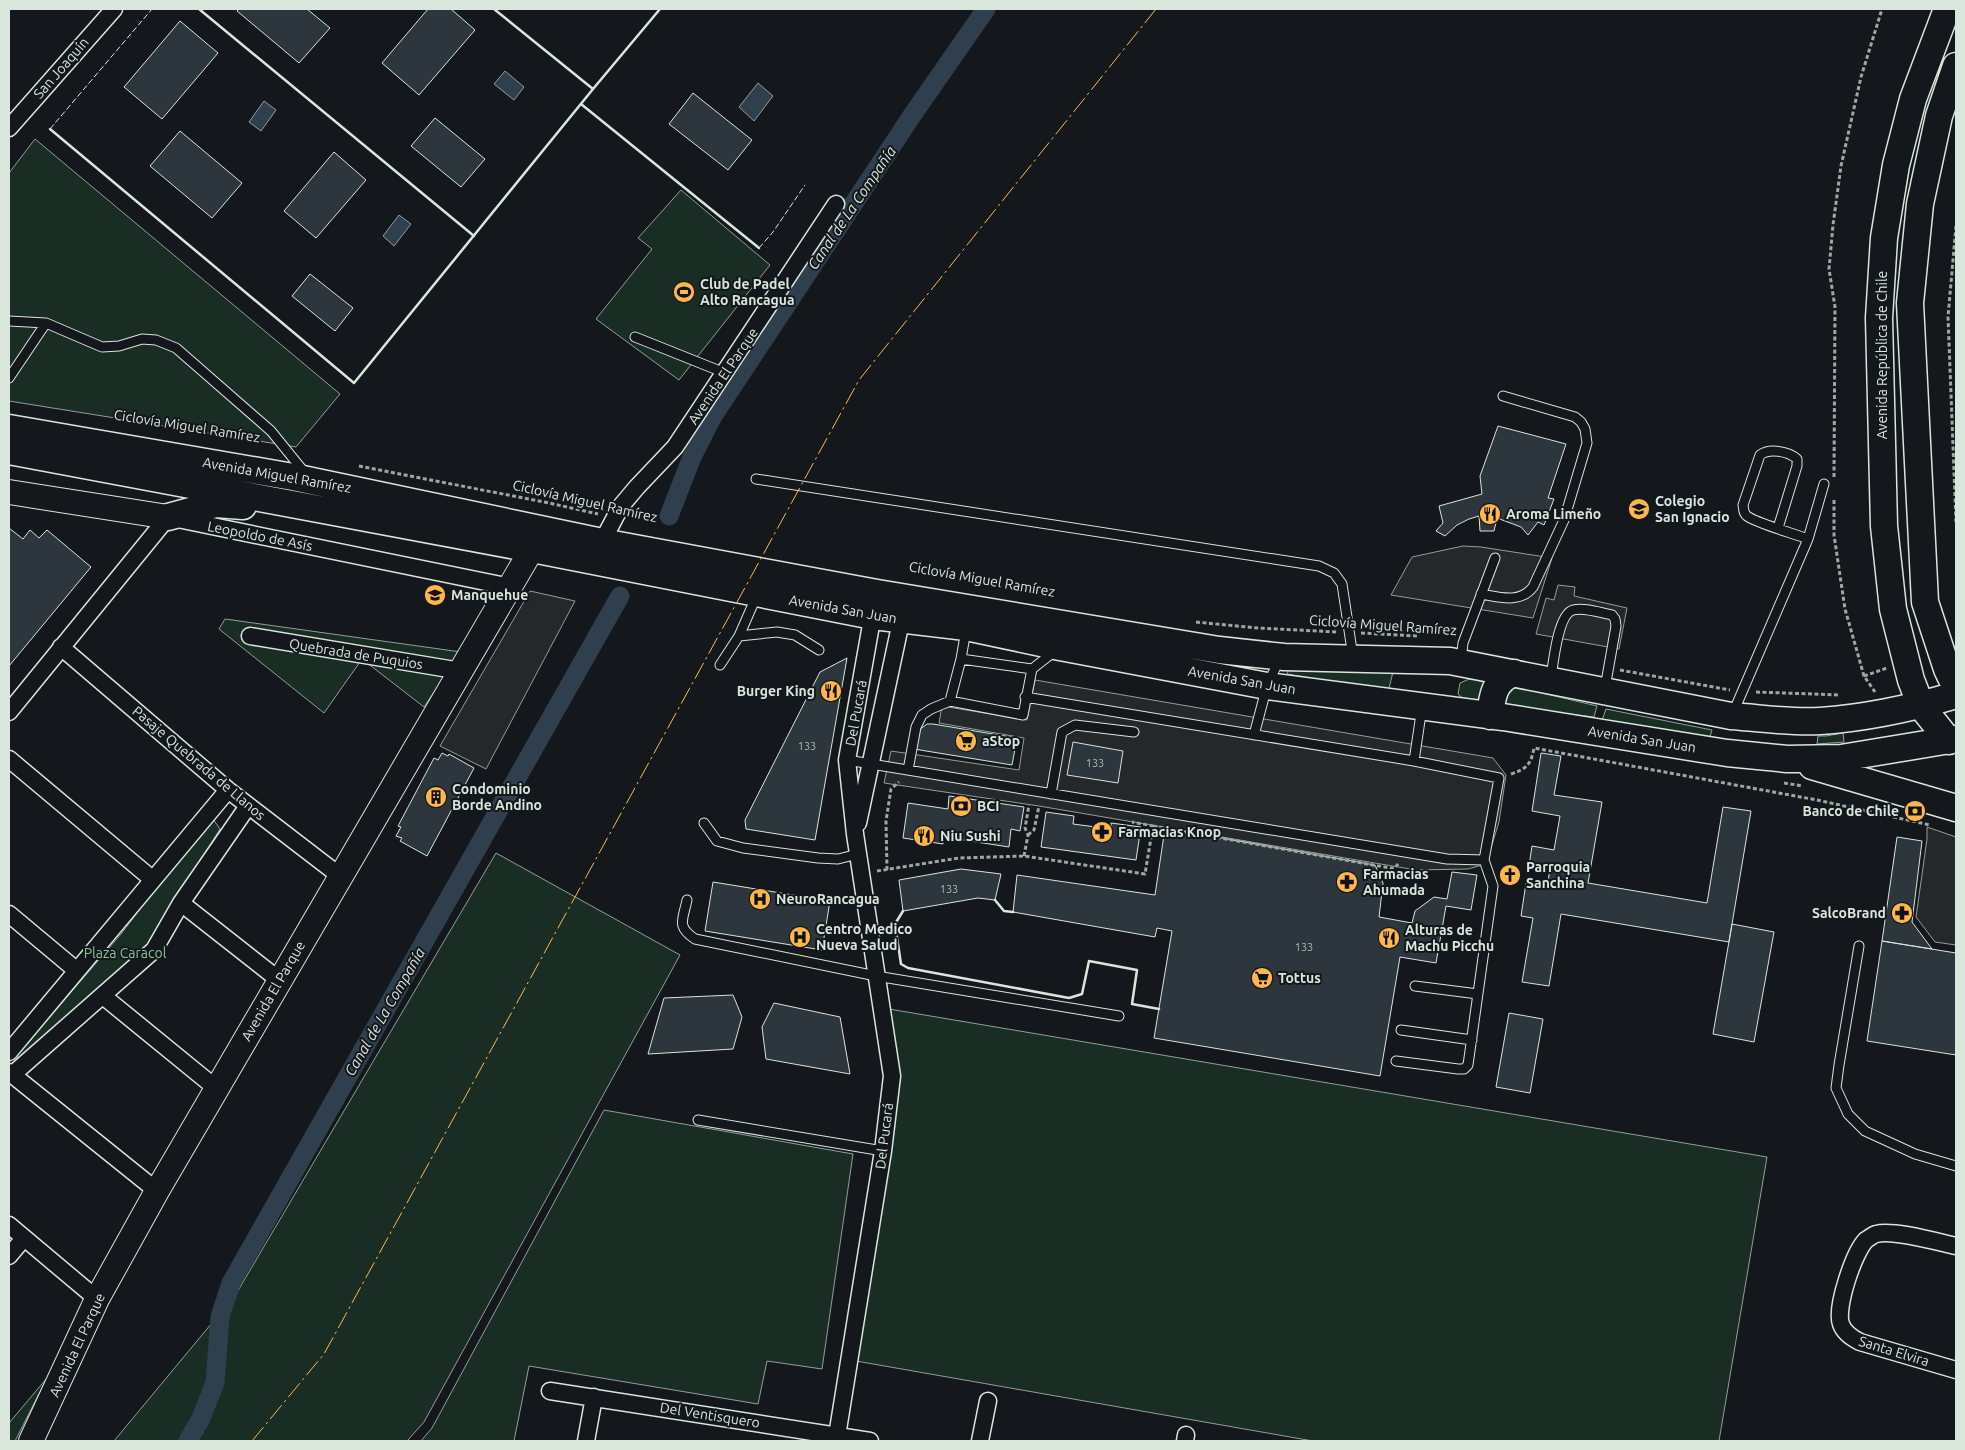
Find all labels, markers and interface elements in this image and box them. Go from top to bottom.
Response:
street label: San Joaquín [30,34,92,102]
water label: Canal de La Compañía [804,143,899,273]
street label: Avenida República de Chile [1874,271,1890,439]
place label: Club de Padel Alto Rancagua [700,276,795,308]
sports icon: Club de Padel Alto Rancagua [672,280,696,304]
street label: Avenida El Parque [685,325,761,427]
street label: Ciclovía Miguel Ramírez [113,407,261,445]
street label: Avenida Miguel Ramírez [202,454,352,496]
street label: Ciclovía Miguel Ramírez [511,477,659,525]
place label: Colegio San Ignacio [1655,493,1730,525]
school or university icon: Colegio San Ignacio [1627,497,1651,521]
restaurant icon: Aroma Limeño [1478,502,1502,526]
place label: Aroma Limeño [1506,506,1601,522]
street label: Leopoldo de Asís [206,518,314,554]
street label: Ciclovía Miguel Ramírez [908,558,1056,600]
school or university icon: Manquehue [423,583,447,607]
place label: Manquehue [451,587,528,603]
street label: Avenida San Juan [788,592,898,626]
street label: Ciclovía Miguel Ramírez [1309,612,1457,638]
street label: Quebrada de Puquios [288,636,424,672]
street label: Avenida San Juan [1187,663,1297,697]
restaurant icon: Burger King [819,679,843,703]
street label: Del Pucará [842,679,870,747]
place label: Burger King [737,683,815,699]
street label: Pasaje Quebrada de Llanos [129,703,269,823]
street label: Avenida San Juan [1587,723,1697,755]
supermarket icon: aStop [954,729,978,753]
place label: aStop [982,733,1020,749]
house number: 133 [798,740,816,752]
house number: 133 [1086,757,1104,769]
place label: Condominio Borde Andino [452,781,542,813]
building icon: Condominio Borde Andino [424,785,448,809]
bank icon: BCI [949,794,973,818]
place label: BCI [977,798,999,814]
bank icon: Banco de Chile [1903,799,1927,823]
place label: Banco de Chile [1802,803,1899,819]
pharmacy icon: Farmacias Knop [1090,820,1114,844]
restaurant icon: Niu Sushi [912,824,936,848]
place label: Farmacias Knop [1118,824,1221,840]
place label: Niu Sushi [940,828,1001,844]
place label: Parroquia Sanchina [1526,859,1590,891]
church icon: Parroquia Sanchina [1498,863,1522,887]
place label: Farmacias Ahumada [1363,866,1429,898]
pharmacy icon: Farmacias Ahumada [1335,870,1359,894]
house number: 133 [940,883,958,895]
hospital icon: NeuroRancagua [748,887,772,911]
place label: NeuroRancagua [776,891,880,907]
pharmacy icon: SalcoBrand [1890,901,1914,925]
place label: SalcoBrand [1812,905,1886,921]
place label: Centro Medico Nueva Salud [816,921,912,953]
place label: Alturas de Machu Picchu [1405,922,1494,954]
hospital icon: Centro Medico Nueva Salud [788,925,812,949]
restaurant icon: Alturas de Machu Picchu [1377,926,1401,950]
street label: Avenida El Parque [238,938,308,1044]
house number: 133 [1295,941,1313,953]
park label: Plaza Caracol [84,945,167,961]
water label: Canal de La Compañía [341,945,428,1079]
supermarket icon: Tottus [1250,966,1274,990]
place label: Tottus [1278,970,1321,986]
street label: Del Pucará [872,1102,896,1170]
street label: Avenida El Parque [46,1290,108,1400]
street label: Santa Elvira [1857,1333,1931,1369]
street label: Del Ventisquero [659,1399,761,1431]

